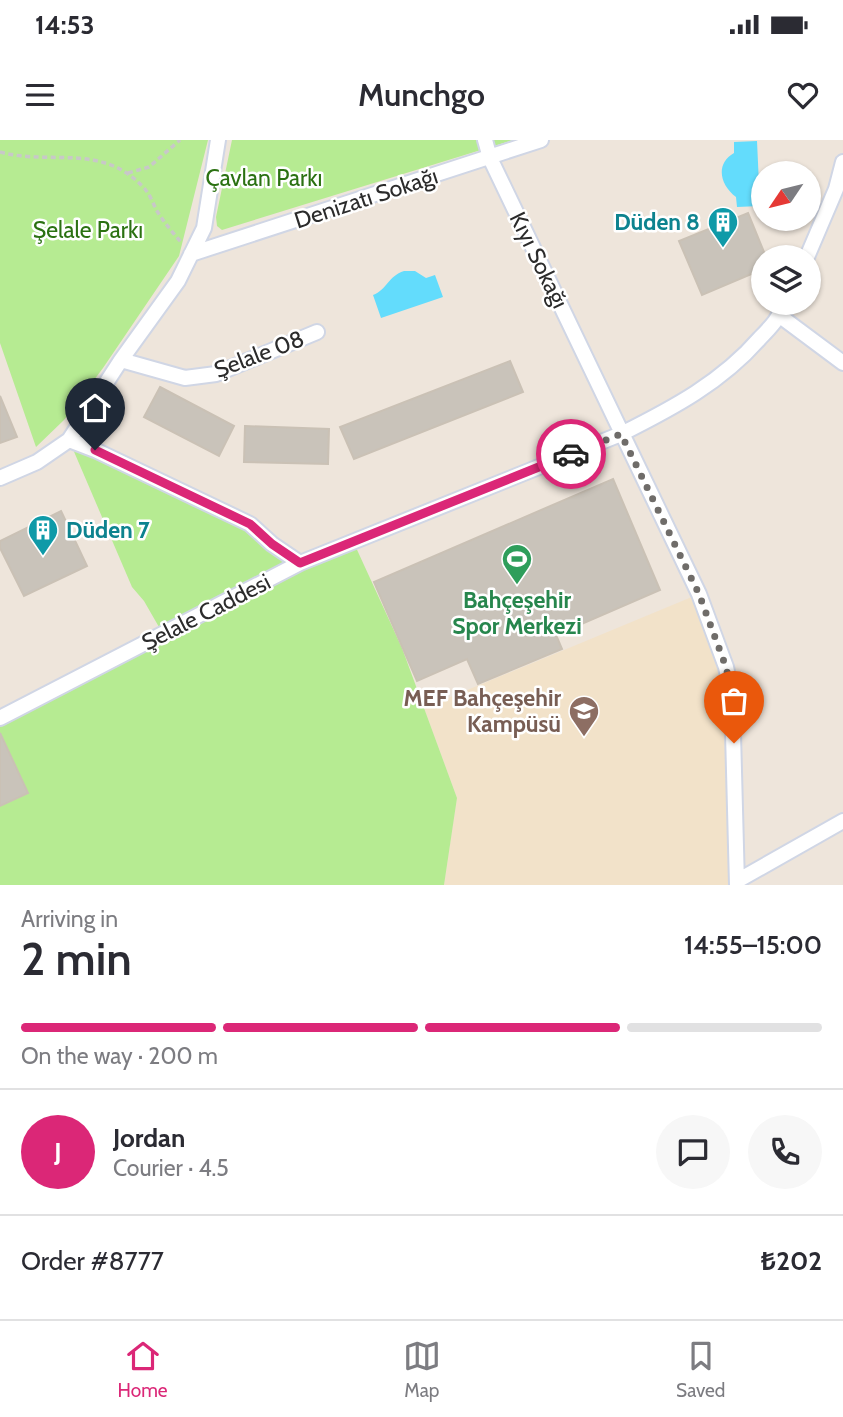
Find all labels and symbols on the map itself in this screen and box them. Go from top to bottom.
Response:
north arrow [751,161,821,231]
street label: Denizatı Sokağı [291,162,441,234]
park label: Çavlan Parkı [206,164,322,192]
building icon: Düden 8 [706,205,740,249]
street label: Kıyı Sokağı [504,207,574,313]
place label: Düden 8 [614,208,700,236]
park label: Şelale Parkı [33,216,143,244]
street label: Şelale 08 [210,324,308,384]
pin [65,378,125,450]
courier [536,419,606,489]
building icon: Düden 7 [26,513,60,557]
place label: Düden 7 [66,516,150,544]
sports icon: Bahçeşehir Spor Merkezi [500,542,534,586]
street label: Şelale Caddesi [137,568,275,656]
place label: Bahçeşehir Spor Merkezi [452,586,582,640]
pin [704,671,764,743]
place label: MEF Bahçeşehir Kampüsü [404,684,561,738]
school or university icon: MEF Bahçeşehir Kampüsü [567,694,601,738]

